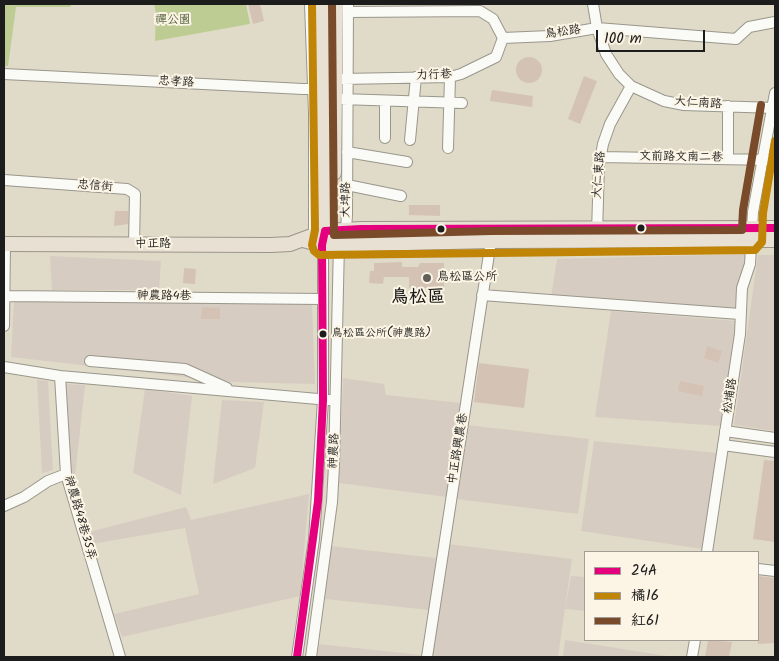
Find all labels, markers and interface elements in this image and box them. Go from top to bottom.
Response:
park label: 禪公園 [155,14,191,28]
scale bar [599,20,708,52]
street label: 鳥松路 [544,23,582,43]
text: 100 m [604,27,642,51]
street label: 力行巷 [416,68,452,84]
street label: 忠孝路 [158,75,194,91]
street label: 大仁南路 [674,95,722,113]
street label: 大仁東路 [591,150,609,200]
street label: 文前路文南二巷 [639,150,723,166]
street label: 忠信街 [77,179,113,195]
street label: 大埤路 [339,182,355,218]
unlabelled marker [636,223,646,233]
unlabelled marker [436,224,446,234]
street label: 中正路 [135,238,171,252]
place label: 鳥松區公所 [437,271,497,285]
marker: 鳥松區公所 [421,272,433,284]
district label: 鳥松區 [391,288,445,310]
street label: 神農路4巷 [137,289,191,305]
place label: 鳥松區公所(神農路) [332,327,431,341]
marker: 鳥松區公所(神農路) [318,329,328,339]
street label: 松埔路 [721,377,741,415]
street label: 中正路興農巷 [446,412,472,486]
street label: 神農路 [327,433,343,469]
street label: 神農路48巷35弄 [60,474,98,562]
legend [584,551,759,641]
text: 24A [631,559,657,583]
text: 橘16 [631,584,659,608]
text: 紅61 [631,609,659,633]

